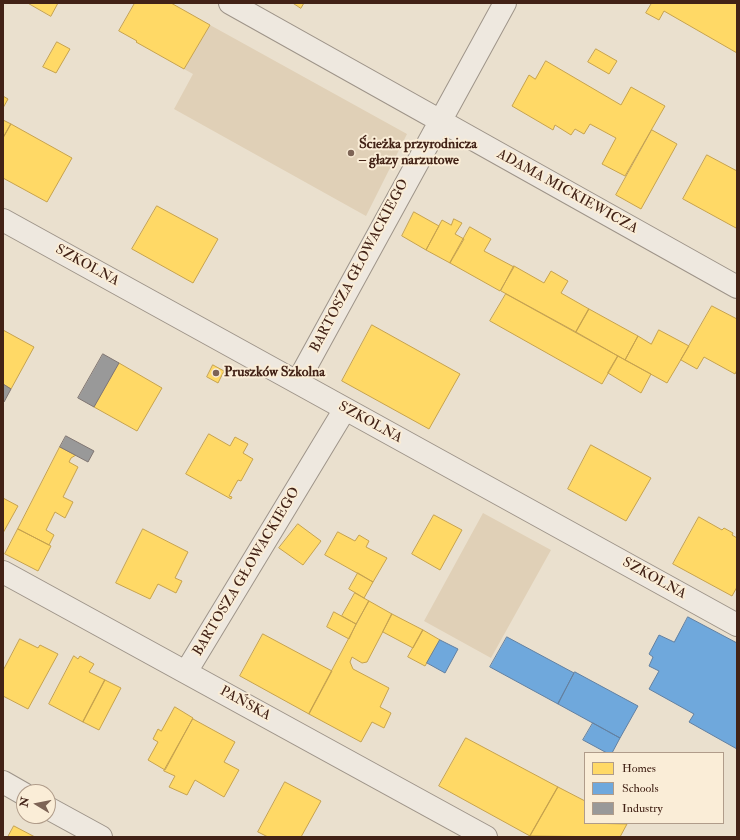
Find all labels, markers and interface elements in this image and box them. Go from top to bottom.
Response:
place label: Ścieżka przyrodnicza – głazy narzutowe [359,137,477,170]
street label: ADAMA MICKIEWICZA [494,146,640,238]
marker: Ścieżka przyrodnicza – głazy narzutowe [346,148,356,158]
street label: BARTOSZA GŁOWACKIEGO [307,177,413,355]
street label: SZKOLNA [52,242,122,290]
place label: Pruszków Szkolna [224,365,325,381]
marker: Pruszków Szkolna [211,368,221,378]
street label: SZKOLNA [335,399,405,447]
street label: BARTOSZA GŁOWACKIEGO [190,485,304,659]
street label: SZKOLNA [619,555,689,603]
street label: PAŃSKA [217,683,273,725]
legend [584,752,724,824]
text: Homes [622,761,656,776]
text: Schools [622,781,659,796]
north arrow [16,784,56,824]
text: N [17,796,32,808]
text: Industry [622,801,663,816]

